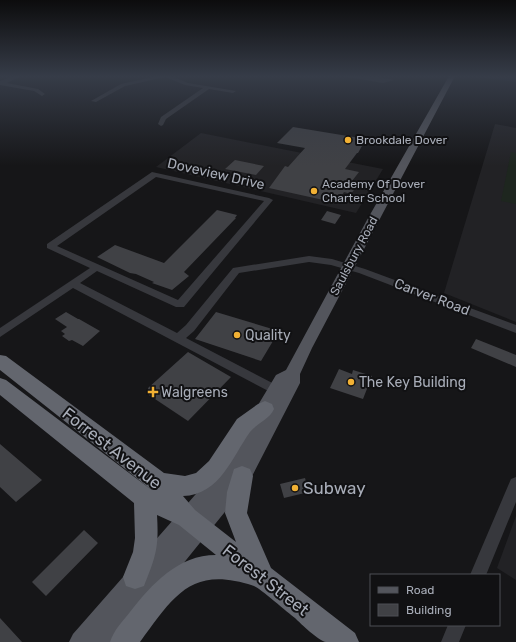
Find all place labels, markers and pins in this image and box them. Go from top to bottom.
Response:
place label: Brookdale Dover [356,133,448,147]
marker: Brookdale Dover [343,135,353,145]
place label: Academy Of Dover Charter School [322,177,425,205]
marker: Academy Of Dover Charter School [309,186,319,196]
place label: Quality [245,327,291,344]
marker: Quality [232,330,242,340]
place label: The Key Building [359,374,466,391]
marker: The Key Building [346,377,356,387]
place label: Walgreens [161,384,228,401]
marker: Walgreens [148,387,158,397]
place label: Subway [303,478,366,498]
marker: Subway [290,483,300,493]

